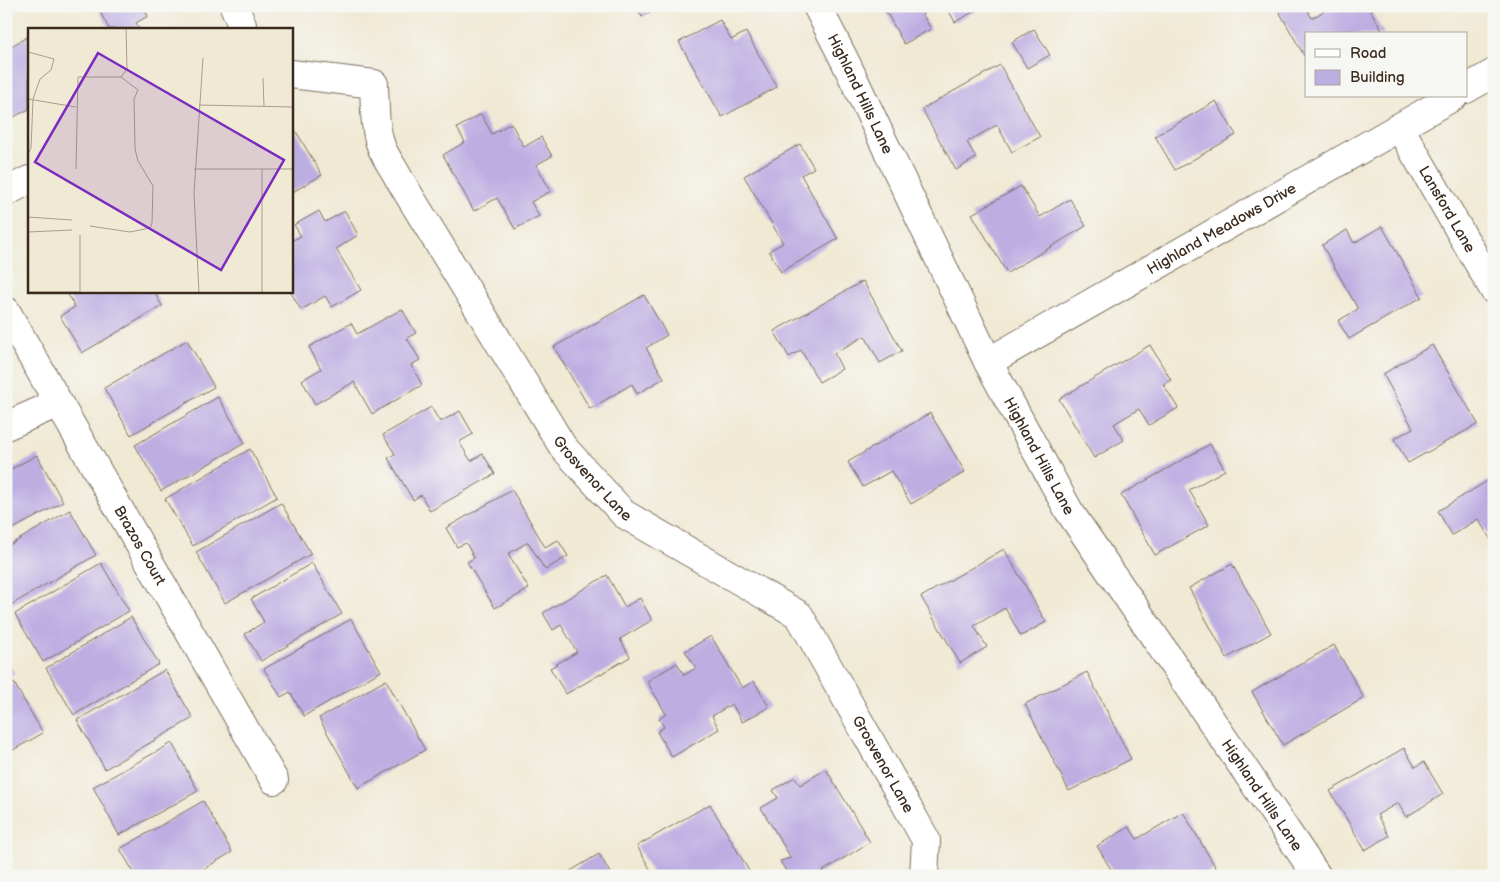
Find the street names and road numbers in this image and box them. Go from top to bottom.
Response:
street label: Highland Hills Lane [823,31,897,157]
street label: Lansford Lane [1414,163,1479,256]
street label: Highland Meadows Drive [1144,179,1300,279]
street label: Highland Hills Lane [999,394,1078,518]
street label: Grosvenor Lane [548,433,634,526]
street label: Brazos Court [109,503,170,589]
street label: Grosvenor Lane [848,712,918,817]
street label: Highland Hills Lane [1217,736,1306,855]

